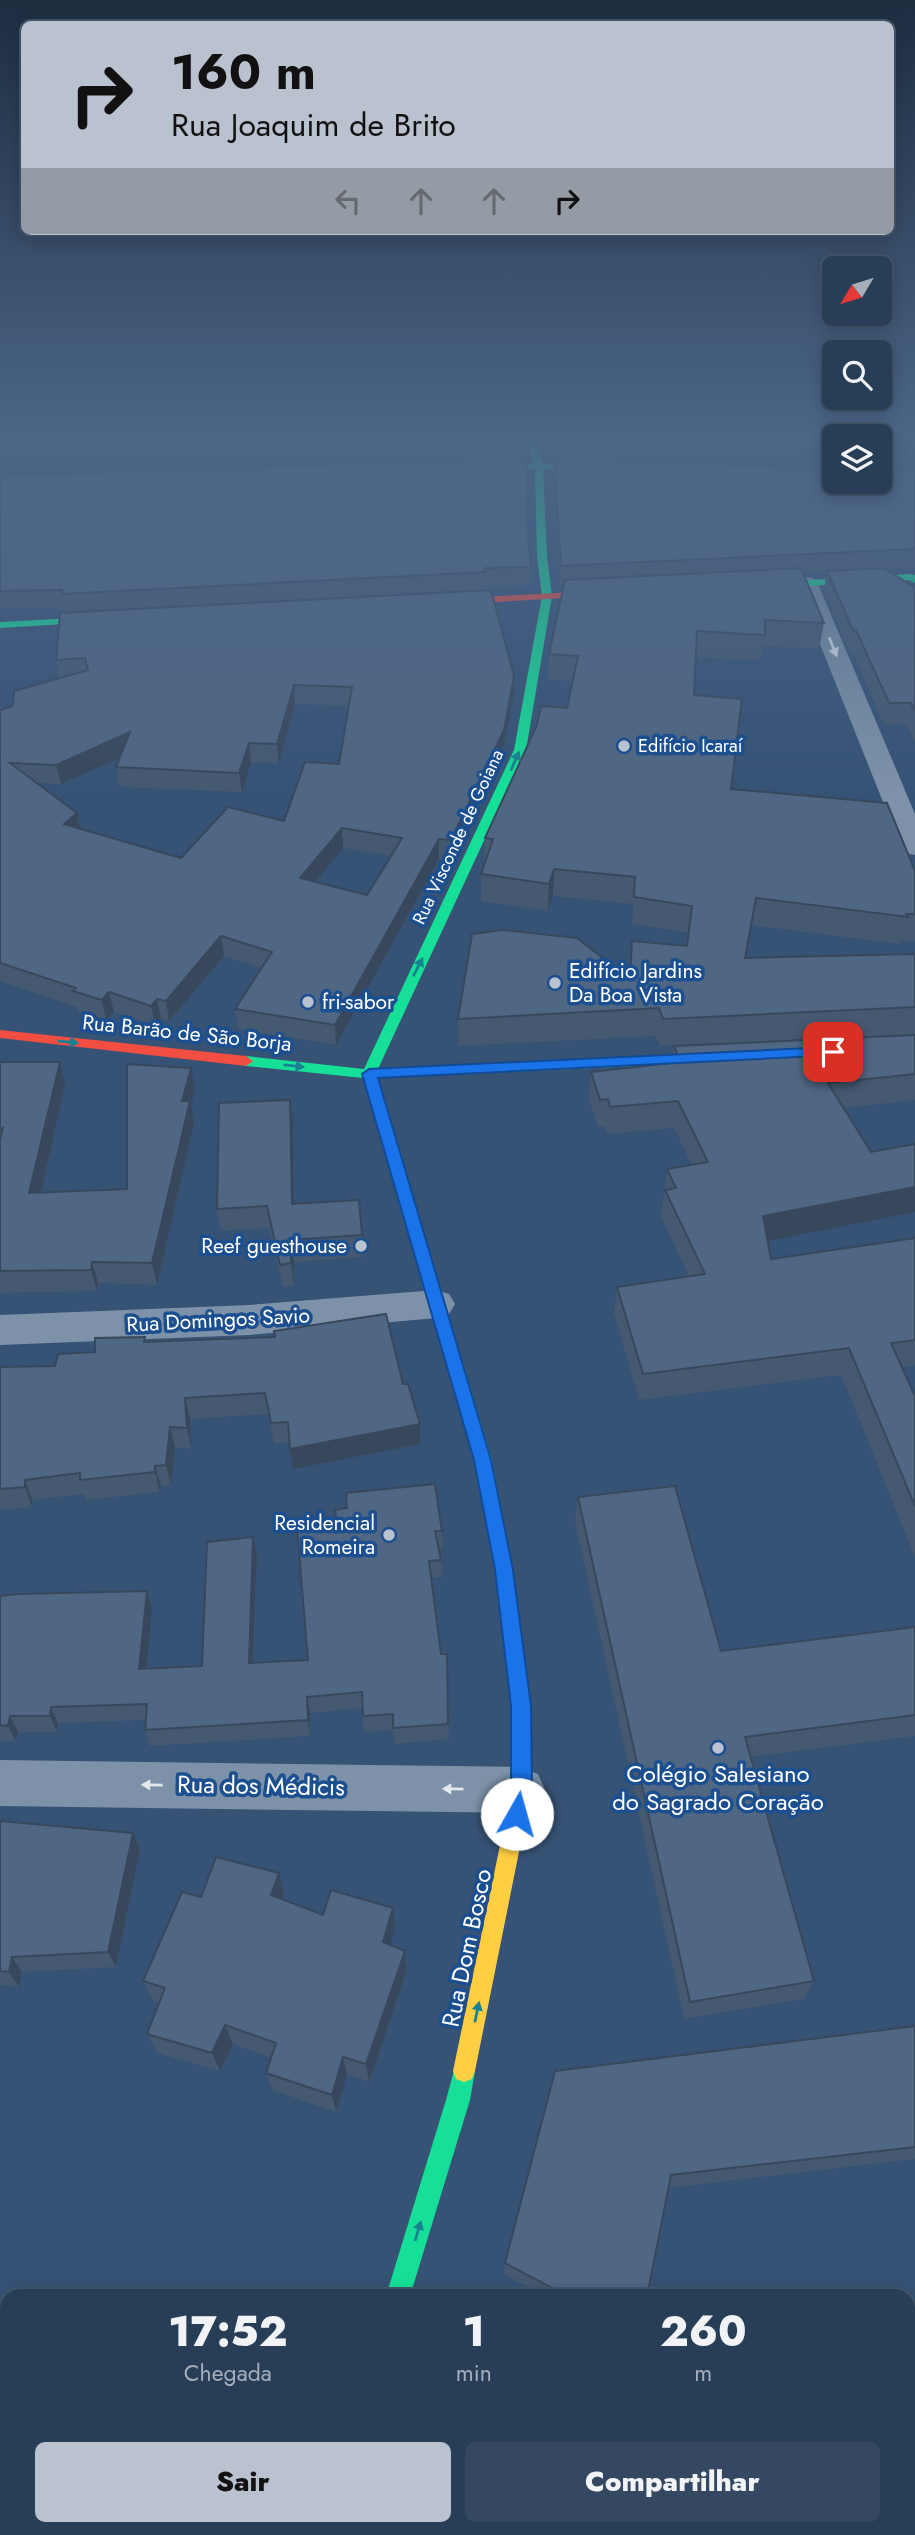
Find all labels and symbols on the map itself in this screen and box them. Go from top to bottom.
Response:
north arrow [822,256,892,326]
one-way arrow [828,637,839,658]
place label: Edifício Icaraí [638,733,744,759]
marker: Edifício Icaraí [616,738,632,754]
street label: Rua Visconde de Goiana [406,745,510,929]
one-way arrow [509,751,521,771]
place label: Edifício Jardins Da Boa Vista [569,956,702,1010]
one-way arrow [412,957,423,977]
marker: Edifício Jardins Da Boa Vista [547,975,563,991]
place label: fri-sabor [322,987,395,1017]
marker: fri-sabor [300,994,316,1010]
street label: Rua Barão de São Borja [81,1007,293,1059]
pin [803,1022,863,1082]
one-way arrow [57,1036,79,1047]
one-way arrow [283,1060,305,1071]
place label: Reef guesthouse [201,1231,347,1261]
marker: Reef guesthouse [353,1238,369,1254]
street label: Rua Domingos Savio [126,1300,310,1340]
place label: Residencial Romeira [274,1508,375,1562]
marker: Residencial Romeira [381,1527,397,1543]
marker: Colégio Salesiano do Sagrado Coração [710,1740,726,1756]
place label: Colégio Salesiano do Sagrado Coração [612,1756,824,1819]
street label: Rua dos Médicis [177,1767,345,1804]
position arrow [480,1777,554,1851]
one-way arrow [141,1779,163,1790]
one-way arrow [442,1783,464,1795]
street label: Rua Dom Bosco [433,1866,500,2030]
one-way arrow [472,2000,483,2022]
one-way arrow [413,2220,423,2241]

